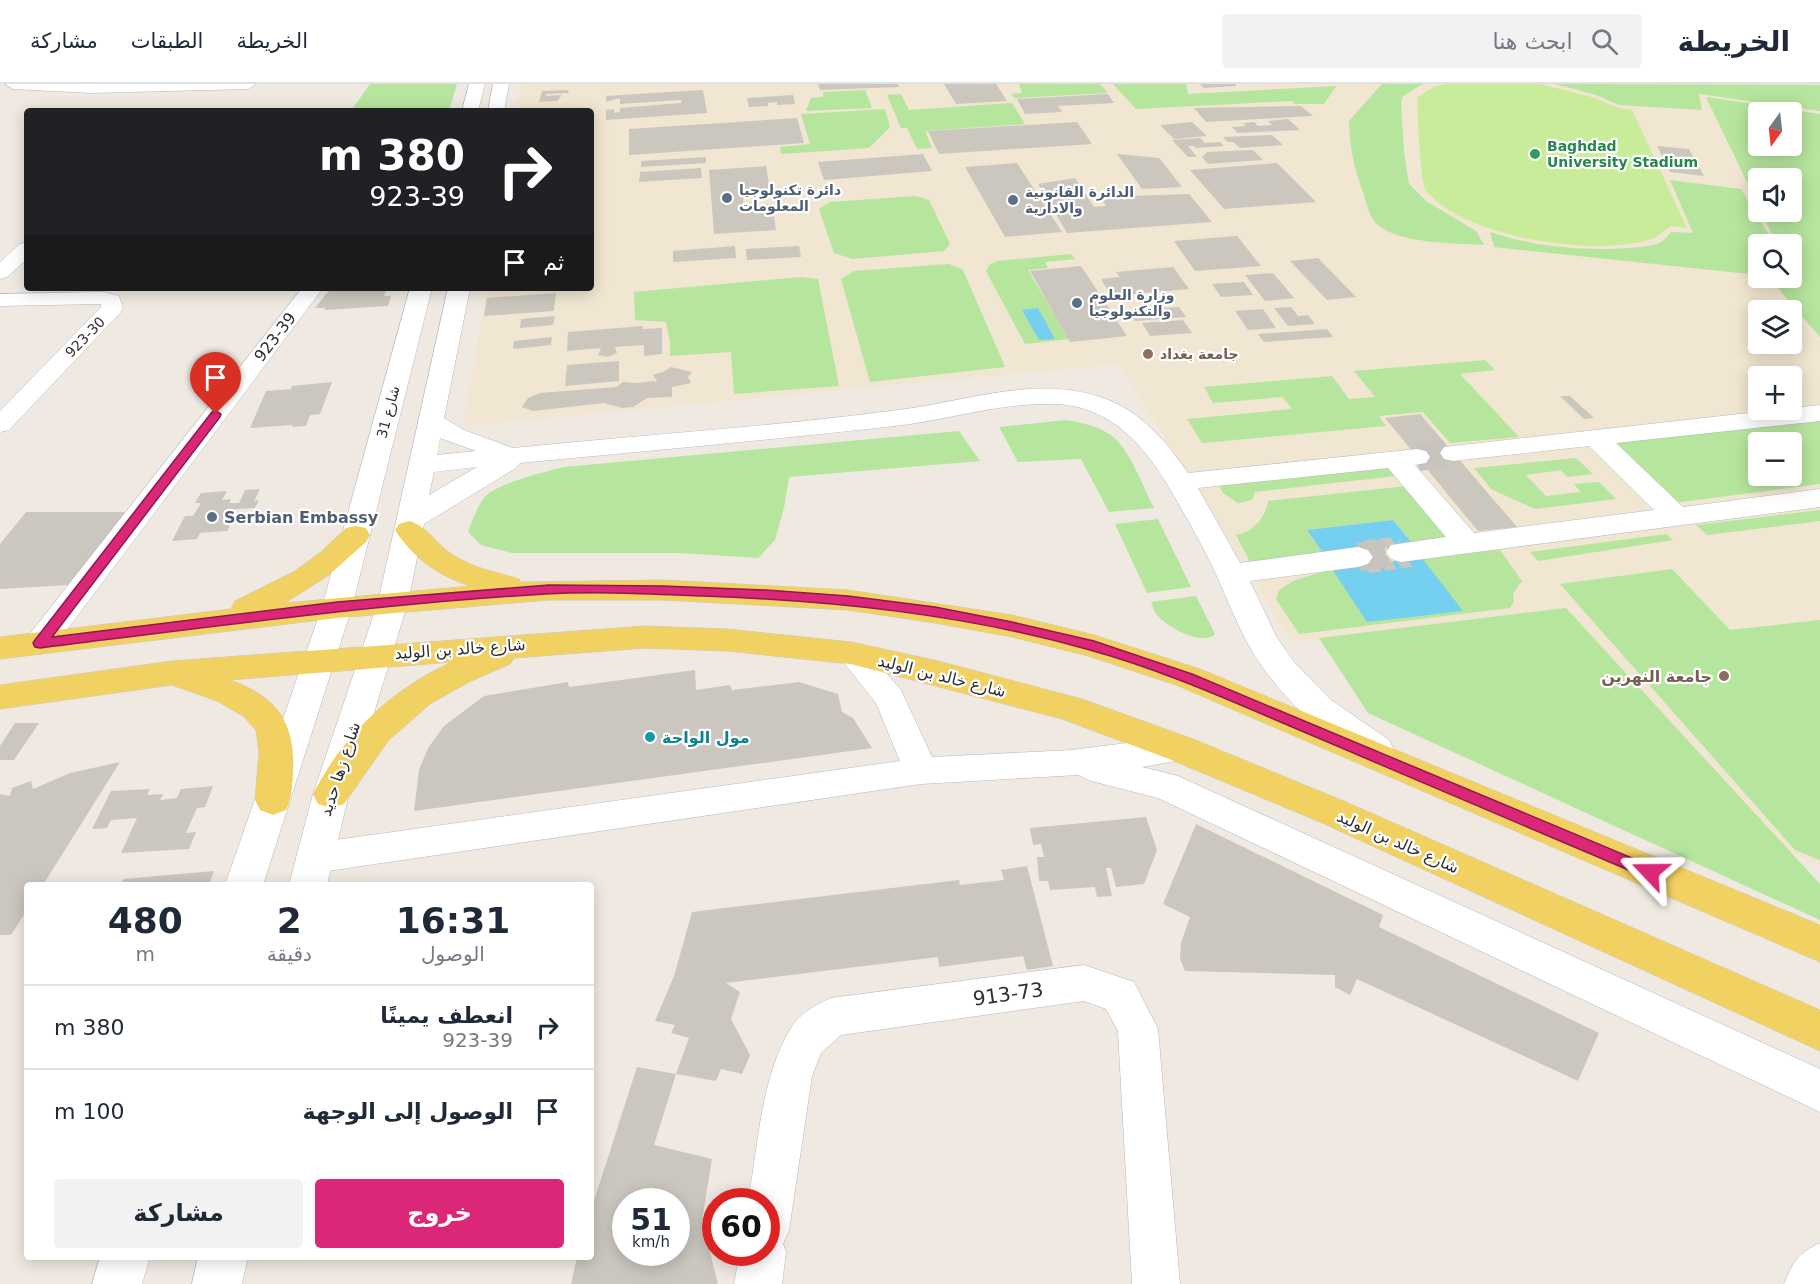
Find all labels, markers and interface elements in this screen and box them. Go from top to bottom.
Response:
search box [1222,14,1642,68]
icon: search [1588,25,1621,58]
text: الخريطة [1678,25,1790,58]
text: مشاركة [30,29,98,53]
text: الطبقات [131,29,203,53]
text: الخريطة [236,29,308,53]
text: ابحث هنا [1493,29,1573,54]
north arrow [1748,102,1802,156]
map controls [1748,102,1802,486]
text: 380 m [319,131,465,180]
icon: right [486,132,564,210]
place label: Baghdad University Stadium [1547,138,1698,170]
marker: Baghdad University Stadium [1528,147,1542,161]
button: sound [1748,168,1802,222]
text: 923-39 [369,181,465,212]
place label: دائرة تكنولوجيا المعلومات [739,182,841,215]
place label: الدائرة القانونية والادارية [1025,184,1134,217]
marker: دائرة تكنولوجيا المعلومات [720,191,734,205]
marker: الدائرة القانونية والادارية [1006,193,1020,207]
button: search [1748,234,1802,288]
icon: arrive [498,246,531,279]
text: ثم [543,250,564,275]
place label: وزارة العلوم والتكنولوجيا [1089,287,1174,320]
marker: وزارة العلوم والتكنولوجيا [1070,296,1084,310]
button: layers [1748,300,1802,354]
street label: 923-39 [250,309,300,365]
street label: 923-30 [62,314,108,360]
place label: جامعة بغداد [1160,346,1239,362]
marker: جامعة بغداد [1141,347,1155,361]
pin [190,352,241,414]
icon: arrive [199,361,232,394]
button: + [1748,366,1802,420]
street label: شارع 31 [373,384,404,440]
button: − [1748,432,1802,486]
place label: Serbian Embassy [224,508,379,527]
marker: Serbian Embassy [205,510,219,524]
street label: شارع خالد بن الوليد [394,635,526,664]
street label: شارع خالد بن الوليد [876,651,1008,702]
place label: جامعة النهرين [1601,667,1712,686]
marker: جامعة النهرين [1717,669,1731,683]
street label: شارع زها حديد [316,720,365,819]
place label: مول الواحة [662,728,750,747]
marker: مول الواحة [643,730,657,744]
street label: شارع خالد بن الوليد [1334,807,1462,878]
position arrow [1618,840,1682,904]
text: 480 [108,900,183,941]
text: 2 [277,900,302,941]
text: 16:31 [396,900,510,941]
text: m [136,942,155,966]
text: دقيقة [267,942,312,966]
text: الوصول [421,942,485,966]
street label: 913-73 [971,977,1045,1011]
text: انعطف يمينًا [380,1003,513,1028]
icon: right [531,1011,564,1044]
text: 380 m [54,1015,124,1040]
text: 923-39 [442,1028,513,1052]
icon: arrive [531,1095,564,1128]
text: 100 m [54,1099,124,1124]
text: الوصول إلى الوجهة [303,1099,513,1124]
button: مشاركة [54,1179,303,1248]
button: خروج [315,1179,564,1248]
speed limit sign: 60 [702,1188,780,1266]
text: 51 [630,1202,672,1237]
text: km/h [632,1233,670,1251]

